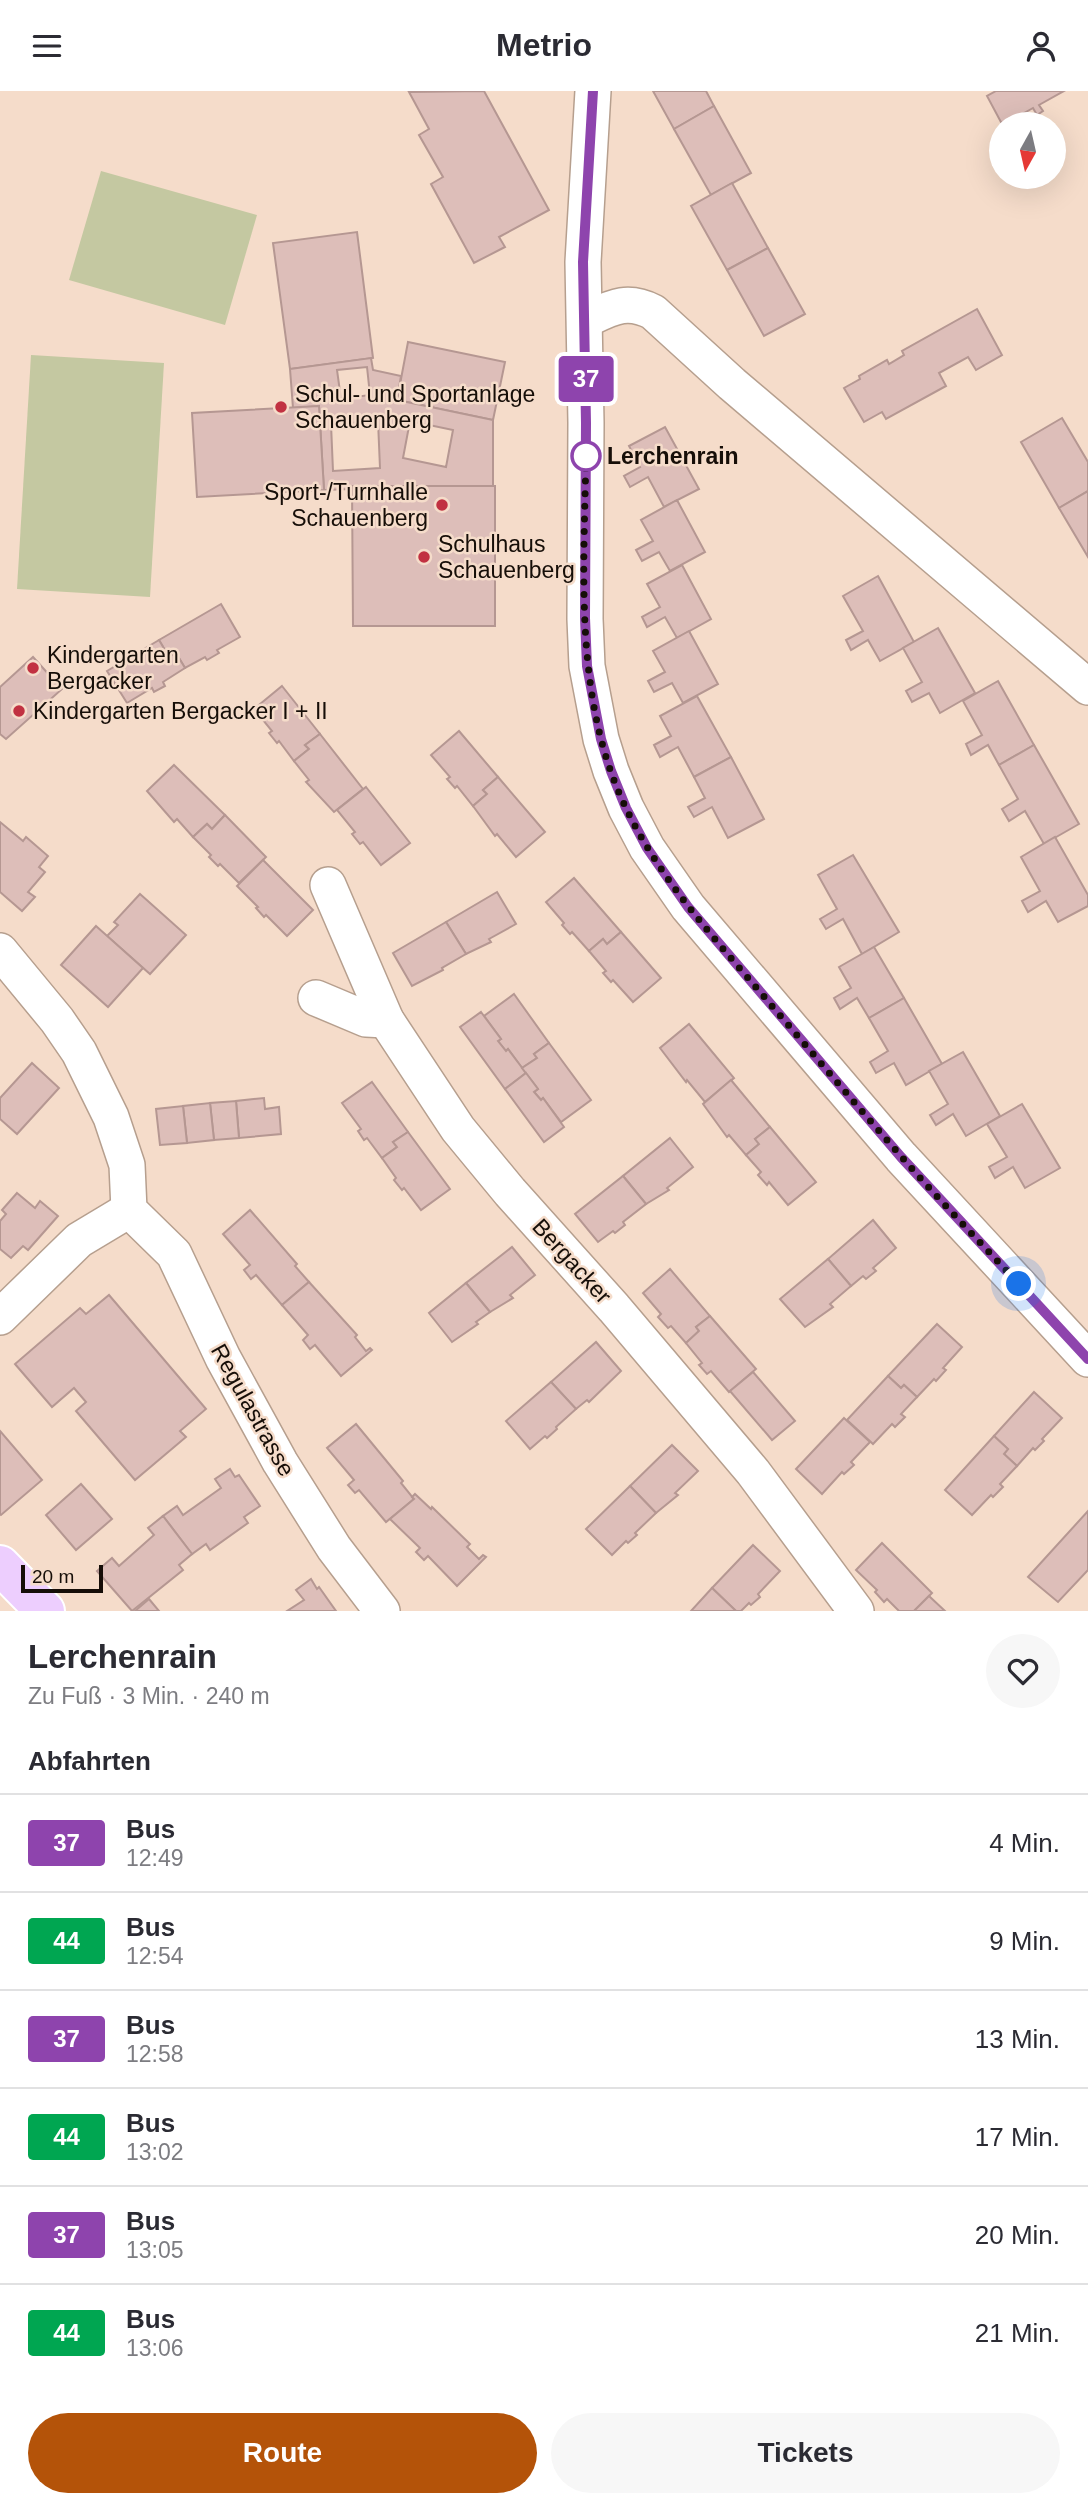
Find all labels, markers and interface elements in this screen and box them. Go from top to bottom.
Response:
icon: menu [28,27,66,65]
text: Metrio [496,27,592,63]
icon: person [1022,27,1060,65]
north arrow [989,112,1066,189]
map controls [989,112,1066,189]
line badge: 37 [554,356,618,402]
text: 37 [573,365,599,392]
place label: Schul- und Sportanlage Schauenberg [295,381,535,433]
marker: Schul- und Sportanlage Schauenberg [273,399,289,415]
marker: Lerchenrain [571,441,601,471]
place label: Lerchenrain [607,443,739,469]
place label: Sport-/Turnhalle Schauenberg [264,479,428,531]
marker: Sport-/Turnhalle Schauenberg [434,497,450,513]
place label: Schulhaus Schauenberg [438,531,575,583]
marker: Schulhaus Schauenberg [416,549,432,565]
place label: Kindergarten Bergacker [47,642,179,694]
marker: Kindergarten Bergacker [25,660,41,676]
place label: Kindergarten Bergacker I + II [33,698,328,724]
marker: Kindergarten Bergacker I + II [11,703,27,719]
street label: Bergacker [527,1213,617,1309]
your location [1001,1266,1036,1301]
street label: Regulastrasse [206,1339,300,1481]
scale bar [21,1562,103,1594]
text: 20 m [32,1566,74,1587]
button: heart [986,1634,1060,1708]
text: Lerchenrain [28,1638,217,1675]
text: Zu Fuß · 3 Min. · 240 m [28,1683,270,1709]
text: Abfahrten [28,1746,151,1776]
text: Bus [126,1814,175,1844]
text: 4 Min. [989,1828,1060,1858]
text: 37 [53,1829,80,1856]
text: 12:49 [126,1845,184,1871]
text: Bus [126,1912,175,1942]
text: 9 Min. [989,1926,1060,1956]
text: 44 [53,1927,80,1954]
text: 12:54 [126,1943,184,1969]
text: Bus [126,2010,175,2040]
text: 13 Min. [975,2024,1060,2054]
text: 37 [53,2025,80,2052]
text: 12:58 [126,2041,184,2067]
text: Bus [126,2108,175,2138]
text: 17 Min. [975,2122,1060,2152]
text: 44 [53,2123,80,2150]
text: 13:02 [126,2139,184,2165]
text: Bus [126,2206,175,2236]
text: 20 Min. [975,2220,1060,2250]
text: 37 [53,2221,80,2248]
text: 13:05 [126,2237,184,2263]
text: Bus [126,2304,175,2334]
text: 21 Min. [975,2318,1060,2348]
text: 44 [53,2319,80,2346]
text: 13:06 [126,2335,184,2361]
button: Route [28,2413,537,2493]
button: Tickets [551,2413,1060,2493]

